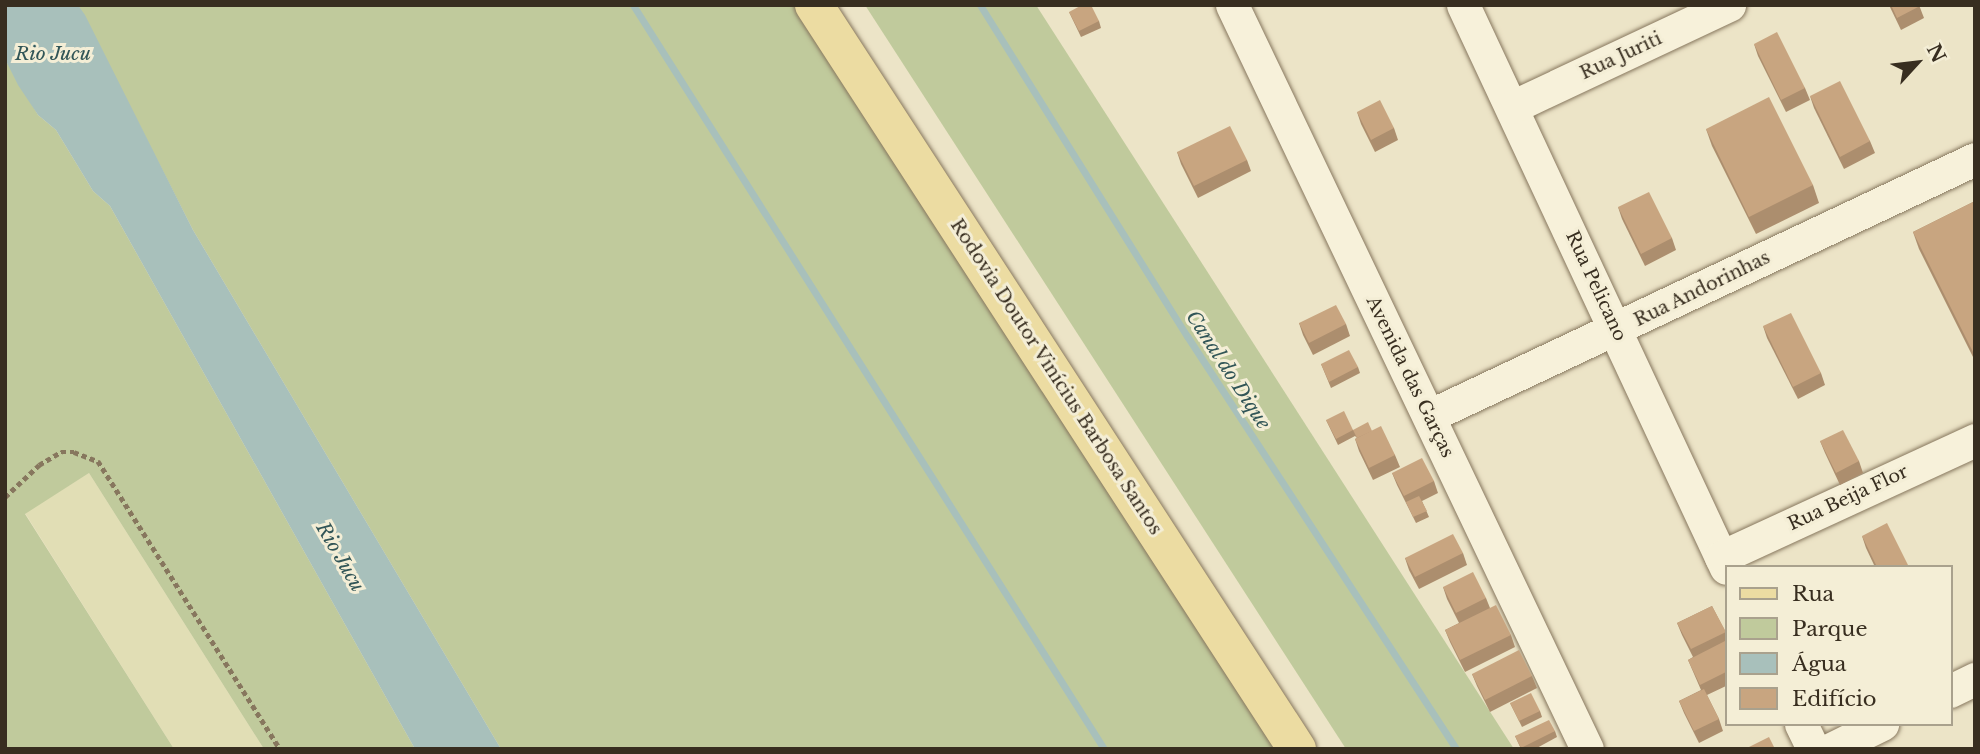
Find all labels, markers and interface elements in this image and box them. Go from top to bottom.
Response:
street label: Rua Juriti [1577,28,1665,84]
north arrow [1882,28,1952,98]
text: N [1922,40,1950,66]
water label: Rio Jucu [15,43,91,65]
street label: Rodovia Doutor Vinícius Barbosa Santos [945,215,1167,539]
street label: Rua Pelicano [1561,227,1631,345]
street label: Rua Andorinhas [1630,247,1774,331]
street label: Avenida das Garças [1362,293,1458,461]
water label: Canal do Dique [1181,306,1275,434]
street label: Rua Beija Flor [1784,461,1912,535]
water label: Rio Jucu [311,518,369,596]
legend [1724,565,1952,726]
text: Rua [1792,581,1834,607]
text: Parque [1792,616,1867,642]
text: Água [1792,651,1847,677]
text: Edifício [1792,686,1877,712]

